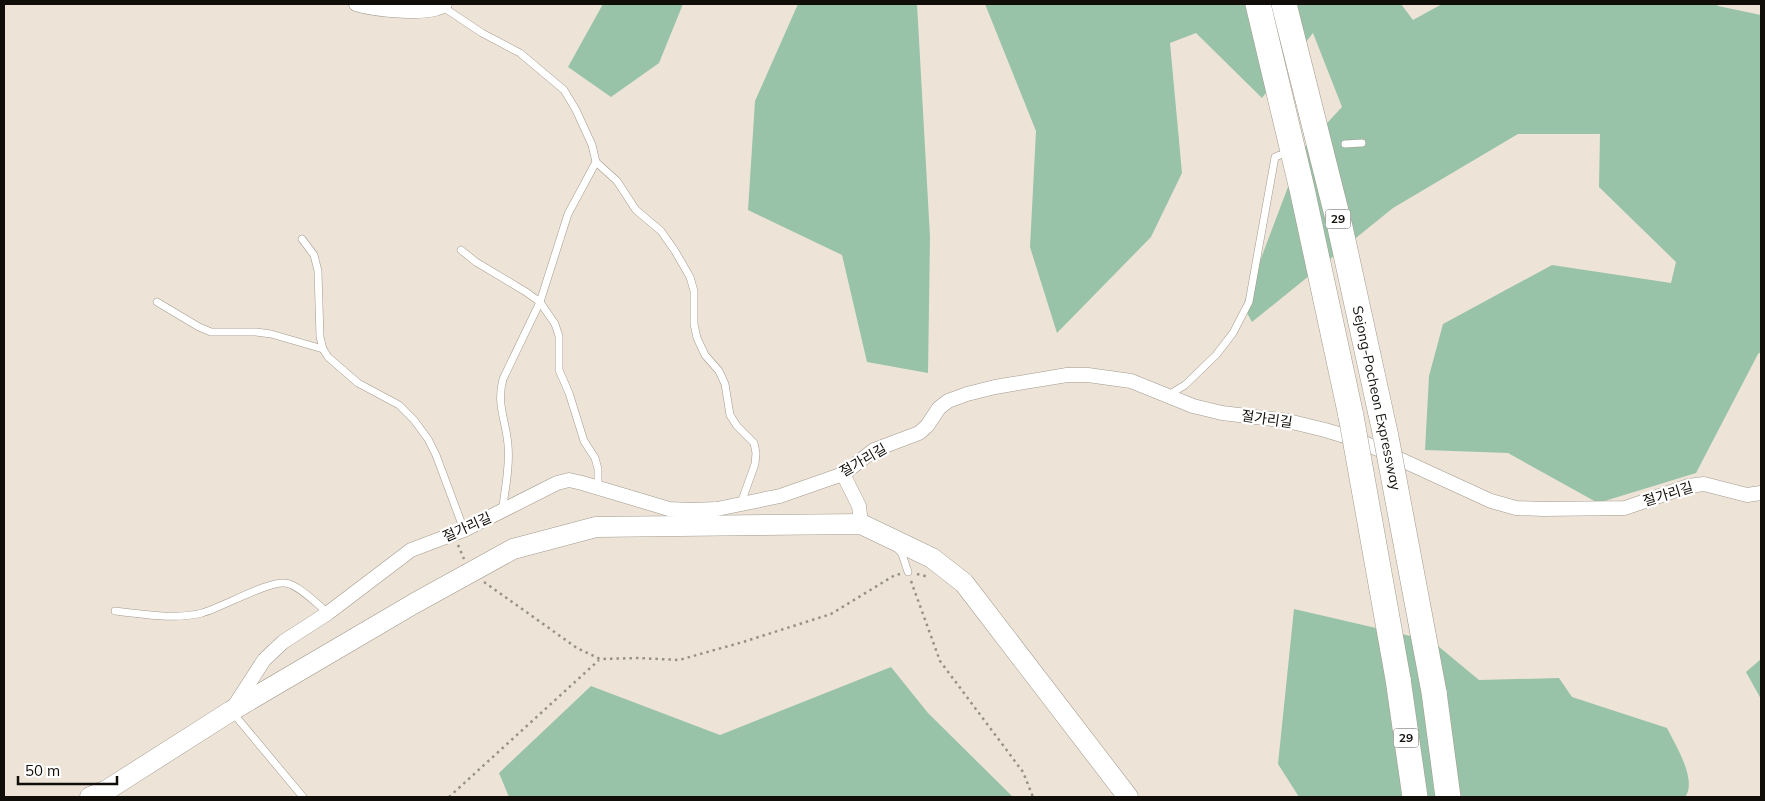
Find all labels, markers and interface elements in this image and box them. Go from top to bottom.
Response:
road number: 29 [1326,210,1350,228]
street label: Sejong-Pocheon Expressway [1349,304,1405,492]
street label: 절가리길 [1240,407,1294,431]
street label: 절가리길 [836,439,890,481]
street label: 절가리길 [1641,478,1695,510]
street label: 절가리길 [440,508,494,546]
road number: 29 [1394,728,1418,748]
scale bar [18,754,116,786]
text: 50 m [25,761,60,780]

